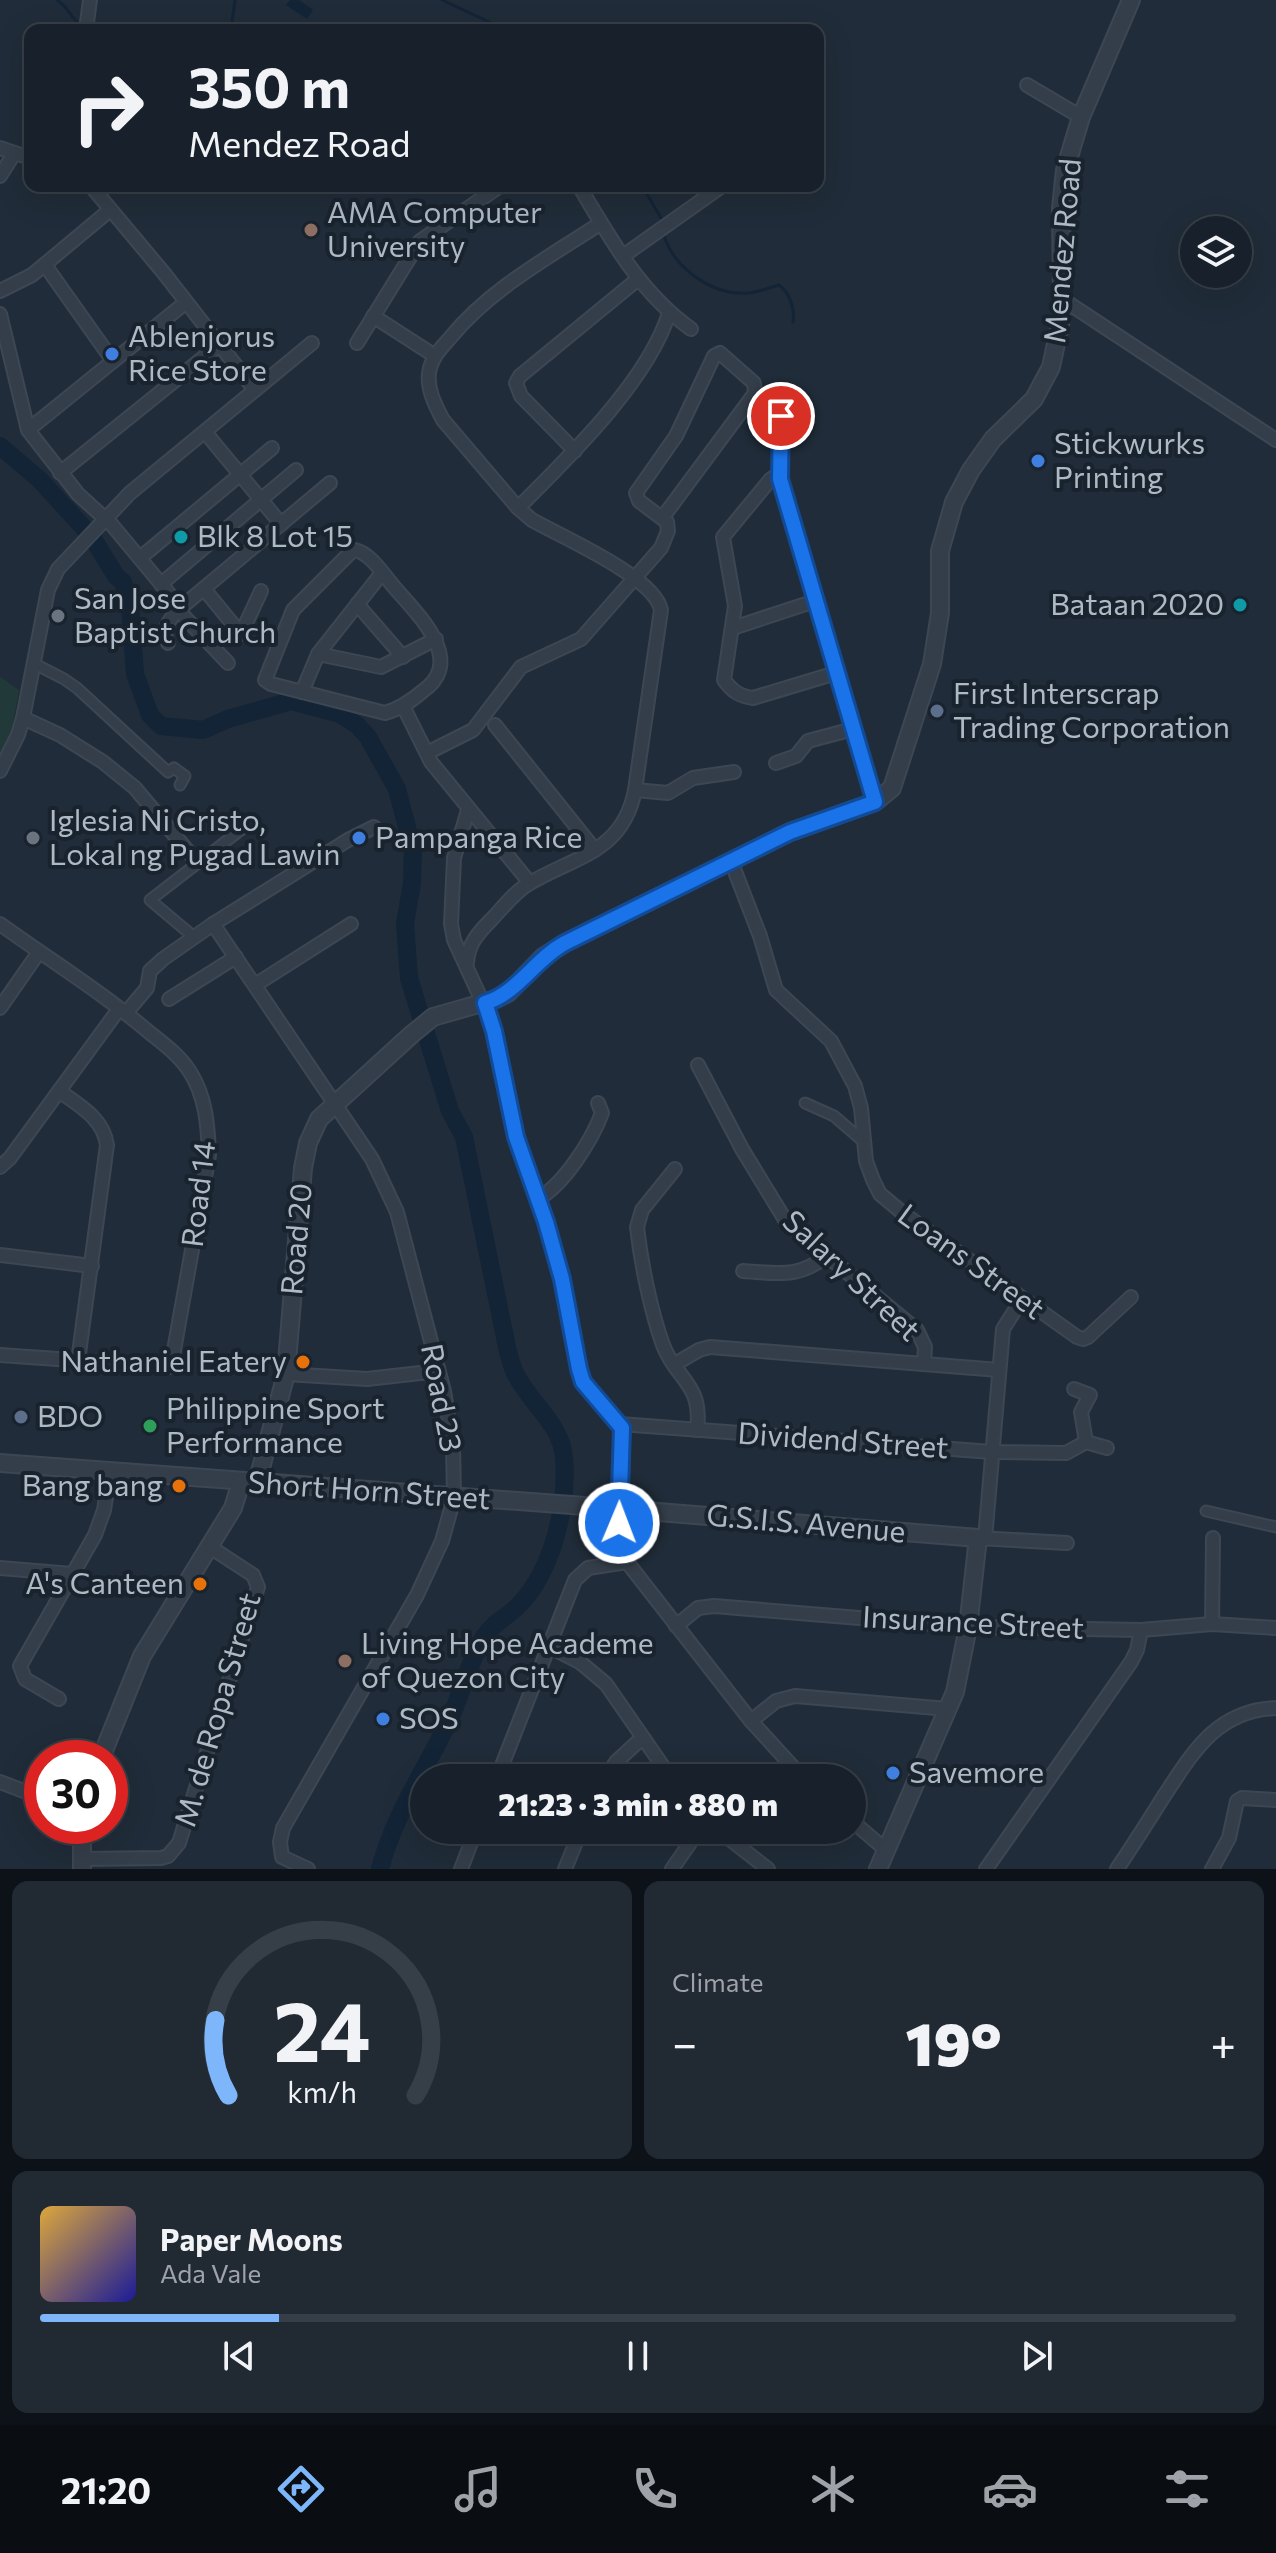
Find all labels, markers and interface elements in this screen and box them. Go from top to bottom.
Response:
text: 350 m [188,51,350,120]
icon: right [56,56,160,160]
text: Mendez Road [188,120,411,164]
street label: Mendez Road [1034,157,1087,345]
place label: AMA Computer University [327,192,542,263]
map controls [1180,216,1252,288]
button: layers [1180,216,1252,288]
marker: AMA Computer University [302,221,320,239]
place label: Ablenjorus Rice Store [128,316,275,387]
marker: Ablenjorus Rice Store [103,345,121,363]
pin [747,382,815,450]
icon: arrive [759,394,803,438]
place label: Stickwurks Printing [1054,423,1205,494]
marker: Stickwurks Printing [1029,452,1047,470]
place label: Blk 8 Lot 15 [197,516,353,553]
marker: Blk 8 Lot 15 [172,528,190,546]
place label: San Jose Baptist Church [74,578,276,649]
place label: Bataan 2020 [1050,584,1224,621]
marker: Bataan 2020 [1231,596,1249,614]
marker: San Jose Baptist Church [49,607,67,625]
place label: First Interscrap Trading Corporation [953,673,1230,744]
marker: First Interscrap Trading Corporation [928,702,946,720]
place label: Iglesia Ni Cristo, Lokal ng Pugad Lawin [49,800,340,871]
place label: Pampanga Rice [375,817,582,854]
marker: Iglesia Ni Cristo, Lokal ng Pugad Lawin [24,829,42,847]
marker: Pampanga Rice [350,829,368,847]
street label: Road 14 [172,1139,221,1249]
street label: Road 20 [271,1181,318,1296]
street label: Loans Street [892,1194,1053,1326]
street label: Salary Street [776,1201,929,1347]
street label: Road 23 [415,1340,472,1455]
place label: Nathaniel Eatery [61,1341,287,1378]
marker: Nathaniel Eatery [294,1353,312,1371]
place label: Philippine Sport Performance [166,1388,385,1459]
place label: BDO [37,1396,103,1433]
marker: BDO [12,1408,30,1426]
street label: Dividend Street [737,1413,950,1464]
marker: Philippine Sport Performance [141,1417,159,1435]
street label: Short Horn Street [247,1462,492,1515]
place label: Bang bang [22,1465,163,1502]
marker: Bang bang [170,1477,188,1495]
position arrow [577,1481,661,1565]
street label: G.S.I.S. Avenue [705,1494,907,1549]
place label: A's Canteen [25,1563,184,1600]
marker: A's Canteen [191,1575,209,1593]
street label: M. de Ropa Street [165,1588,267,1830]
street label: Insurance Street [861,1596,1085,1645]
place label: Living Hope Academe of Quezon City [361,1623,654,1694]
marker: Living Hope Academe of Quezon City [336,1652,354,1670]
place label: SOS [399,1698,459,1735]
marker: SOS [374,1710,392,1728]
speed limit sign: 30 [24,1740,128,1844]
place label: Savemore [909,1752,1044,1789]
marker: Savemore [884,1764,902,1782]
text: 21:23 · 3 min · 880 m [498,1785,778,1822]
text: Climate [672,1966,764,1997]
text: 24 [273,1977,371,2079]
text: 19° [905,2005,1002,2078]
text: − [672,2015,697,2069]
text: + [1210,2015,1236,2069]
text: km/h [287,2074,357,2109]
text: Paper Moons [160,2220,343,2257]
text: Ada Vale [160,2257,261,2288]
icon: previous [217,2334,261,2378]
icon: pause [616,2334,660,2378]
icon: next [1015,2334,1059,2378]
icon: directions [273,2461,329,2517]
icon: music [450,2461,506,2517]
icon: phone [627,2461,683,2517]
icon: climate [805,2461,861,2517]
icon: car [982,2461,1038,2517]
icon: filters [1159,2461,1215,2517]
text: 21:20 [61,2467,151,2511]

